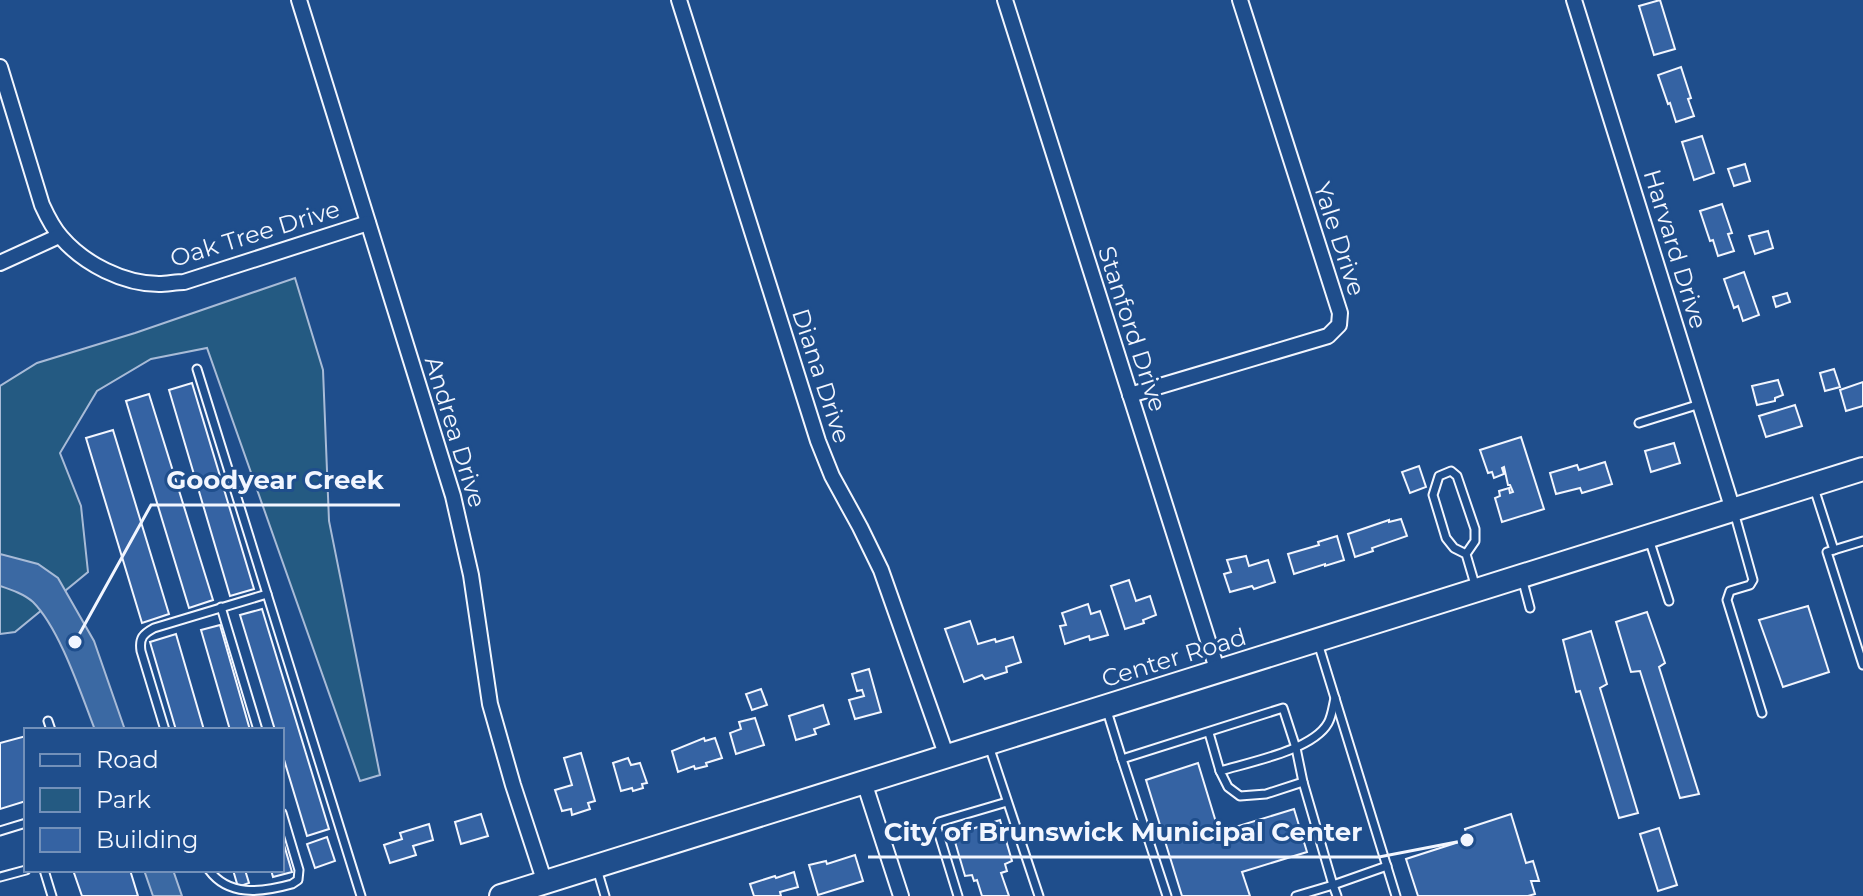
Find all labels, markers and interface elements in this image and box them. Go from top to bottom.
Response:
street label: Harvard Drive [1637,166,1713,332]
street label: Yale Drive [1307,178,1371,299]
street label: Oak Tree Drive [167,194,343,273]
street label: Stanford Drive [1092,243,1173,415]
street label: Diana Drive [786,305,857,447]
street label: Andrea Drive [419,353,492,511]
callout: Goodyear Creek [151,455,400,505]
text: Goodyear Creek [166,464,385,496]
street label: Center Road [1098,622,1250,693]
legend [24,728,284,872]
text: Road [96,745,159,774]
text: Park [96,785,151,814]
callout: City of Brunswick Municipal Center [868,807,1379,857]
text: City of Brunswick Municipal Center [884,816,1362,848]
text: Building [96,825,199,854]

